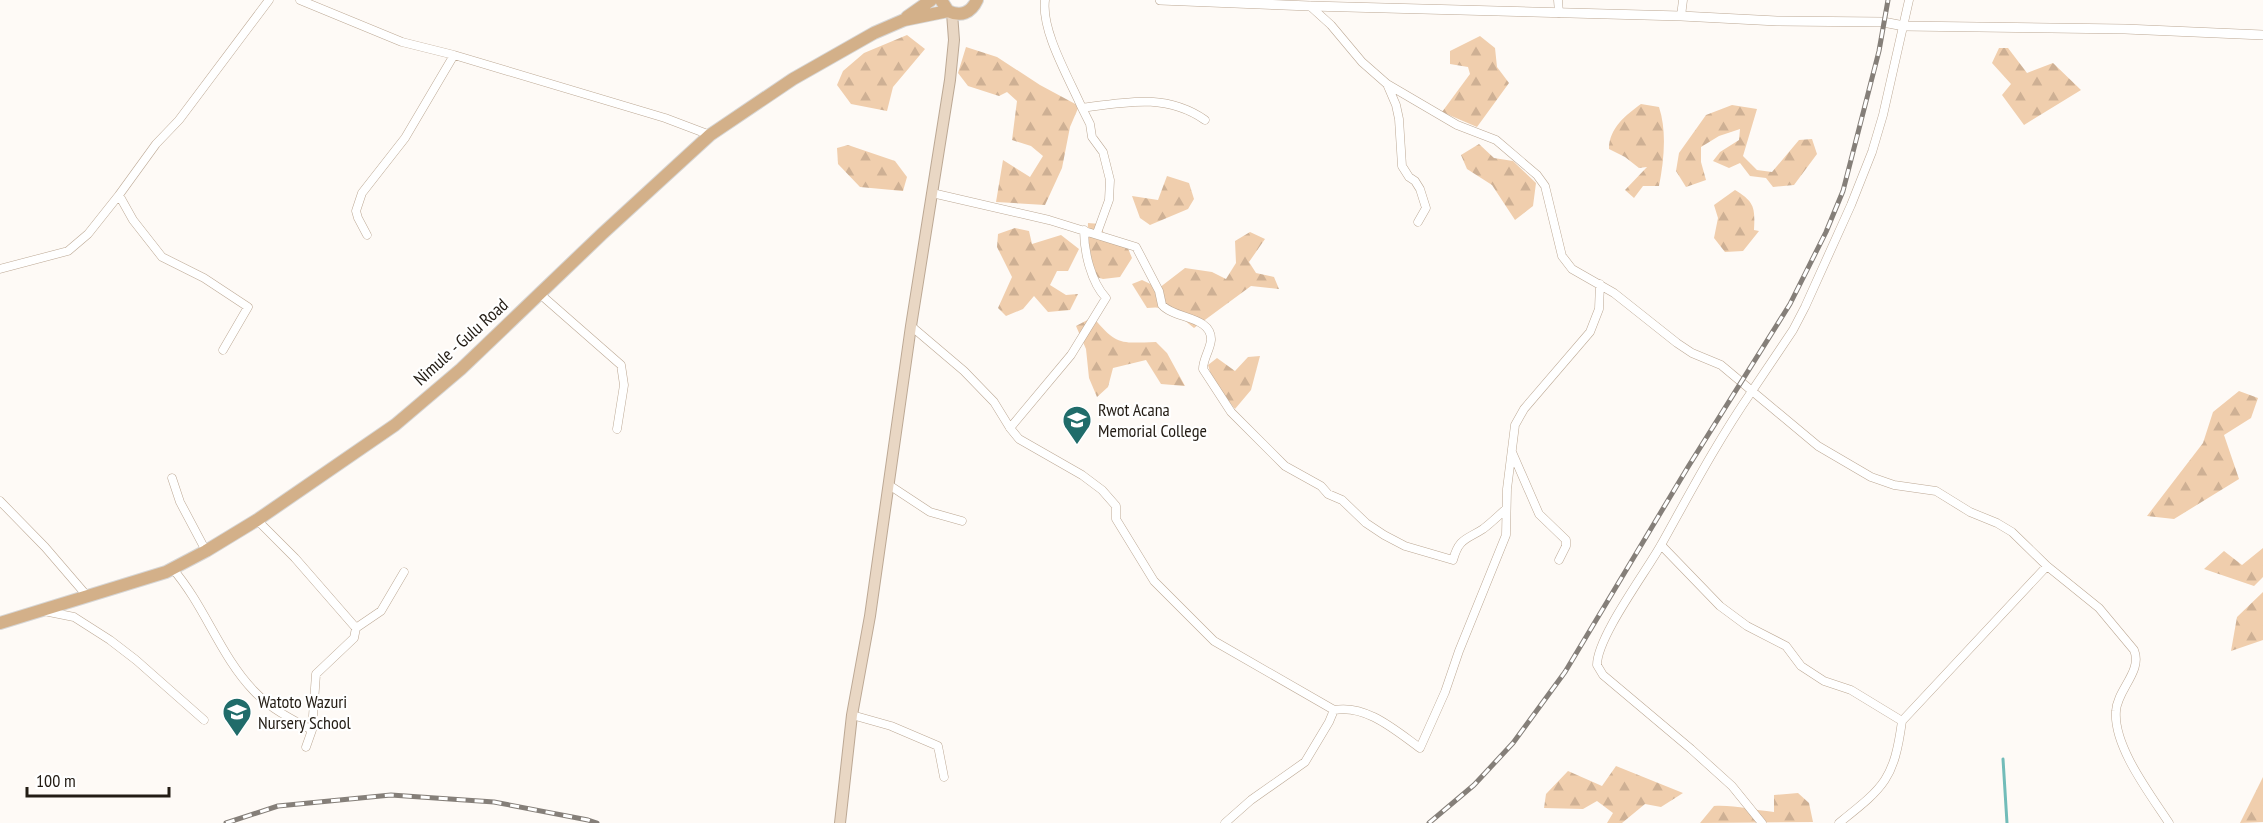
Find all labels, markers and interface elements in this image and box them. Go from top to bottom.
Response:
street label: Nimule - Gulu Road [409,293,513,390]
place label: Rwot Acana Memorial College [1098,398,1207,442]
school or university icon: Rwot Acana Memorial College [1061,404,1093,446]
place label: Watoto Wazuri Nursery School [258,690,352,734]
school or university icon: Watoto Wazuri Nursery School [221,696,253,738]
scale bar [27,760,170,798]
text: 100 m [36,769,76,792]

